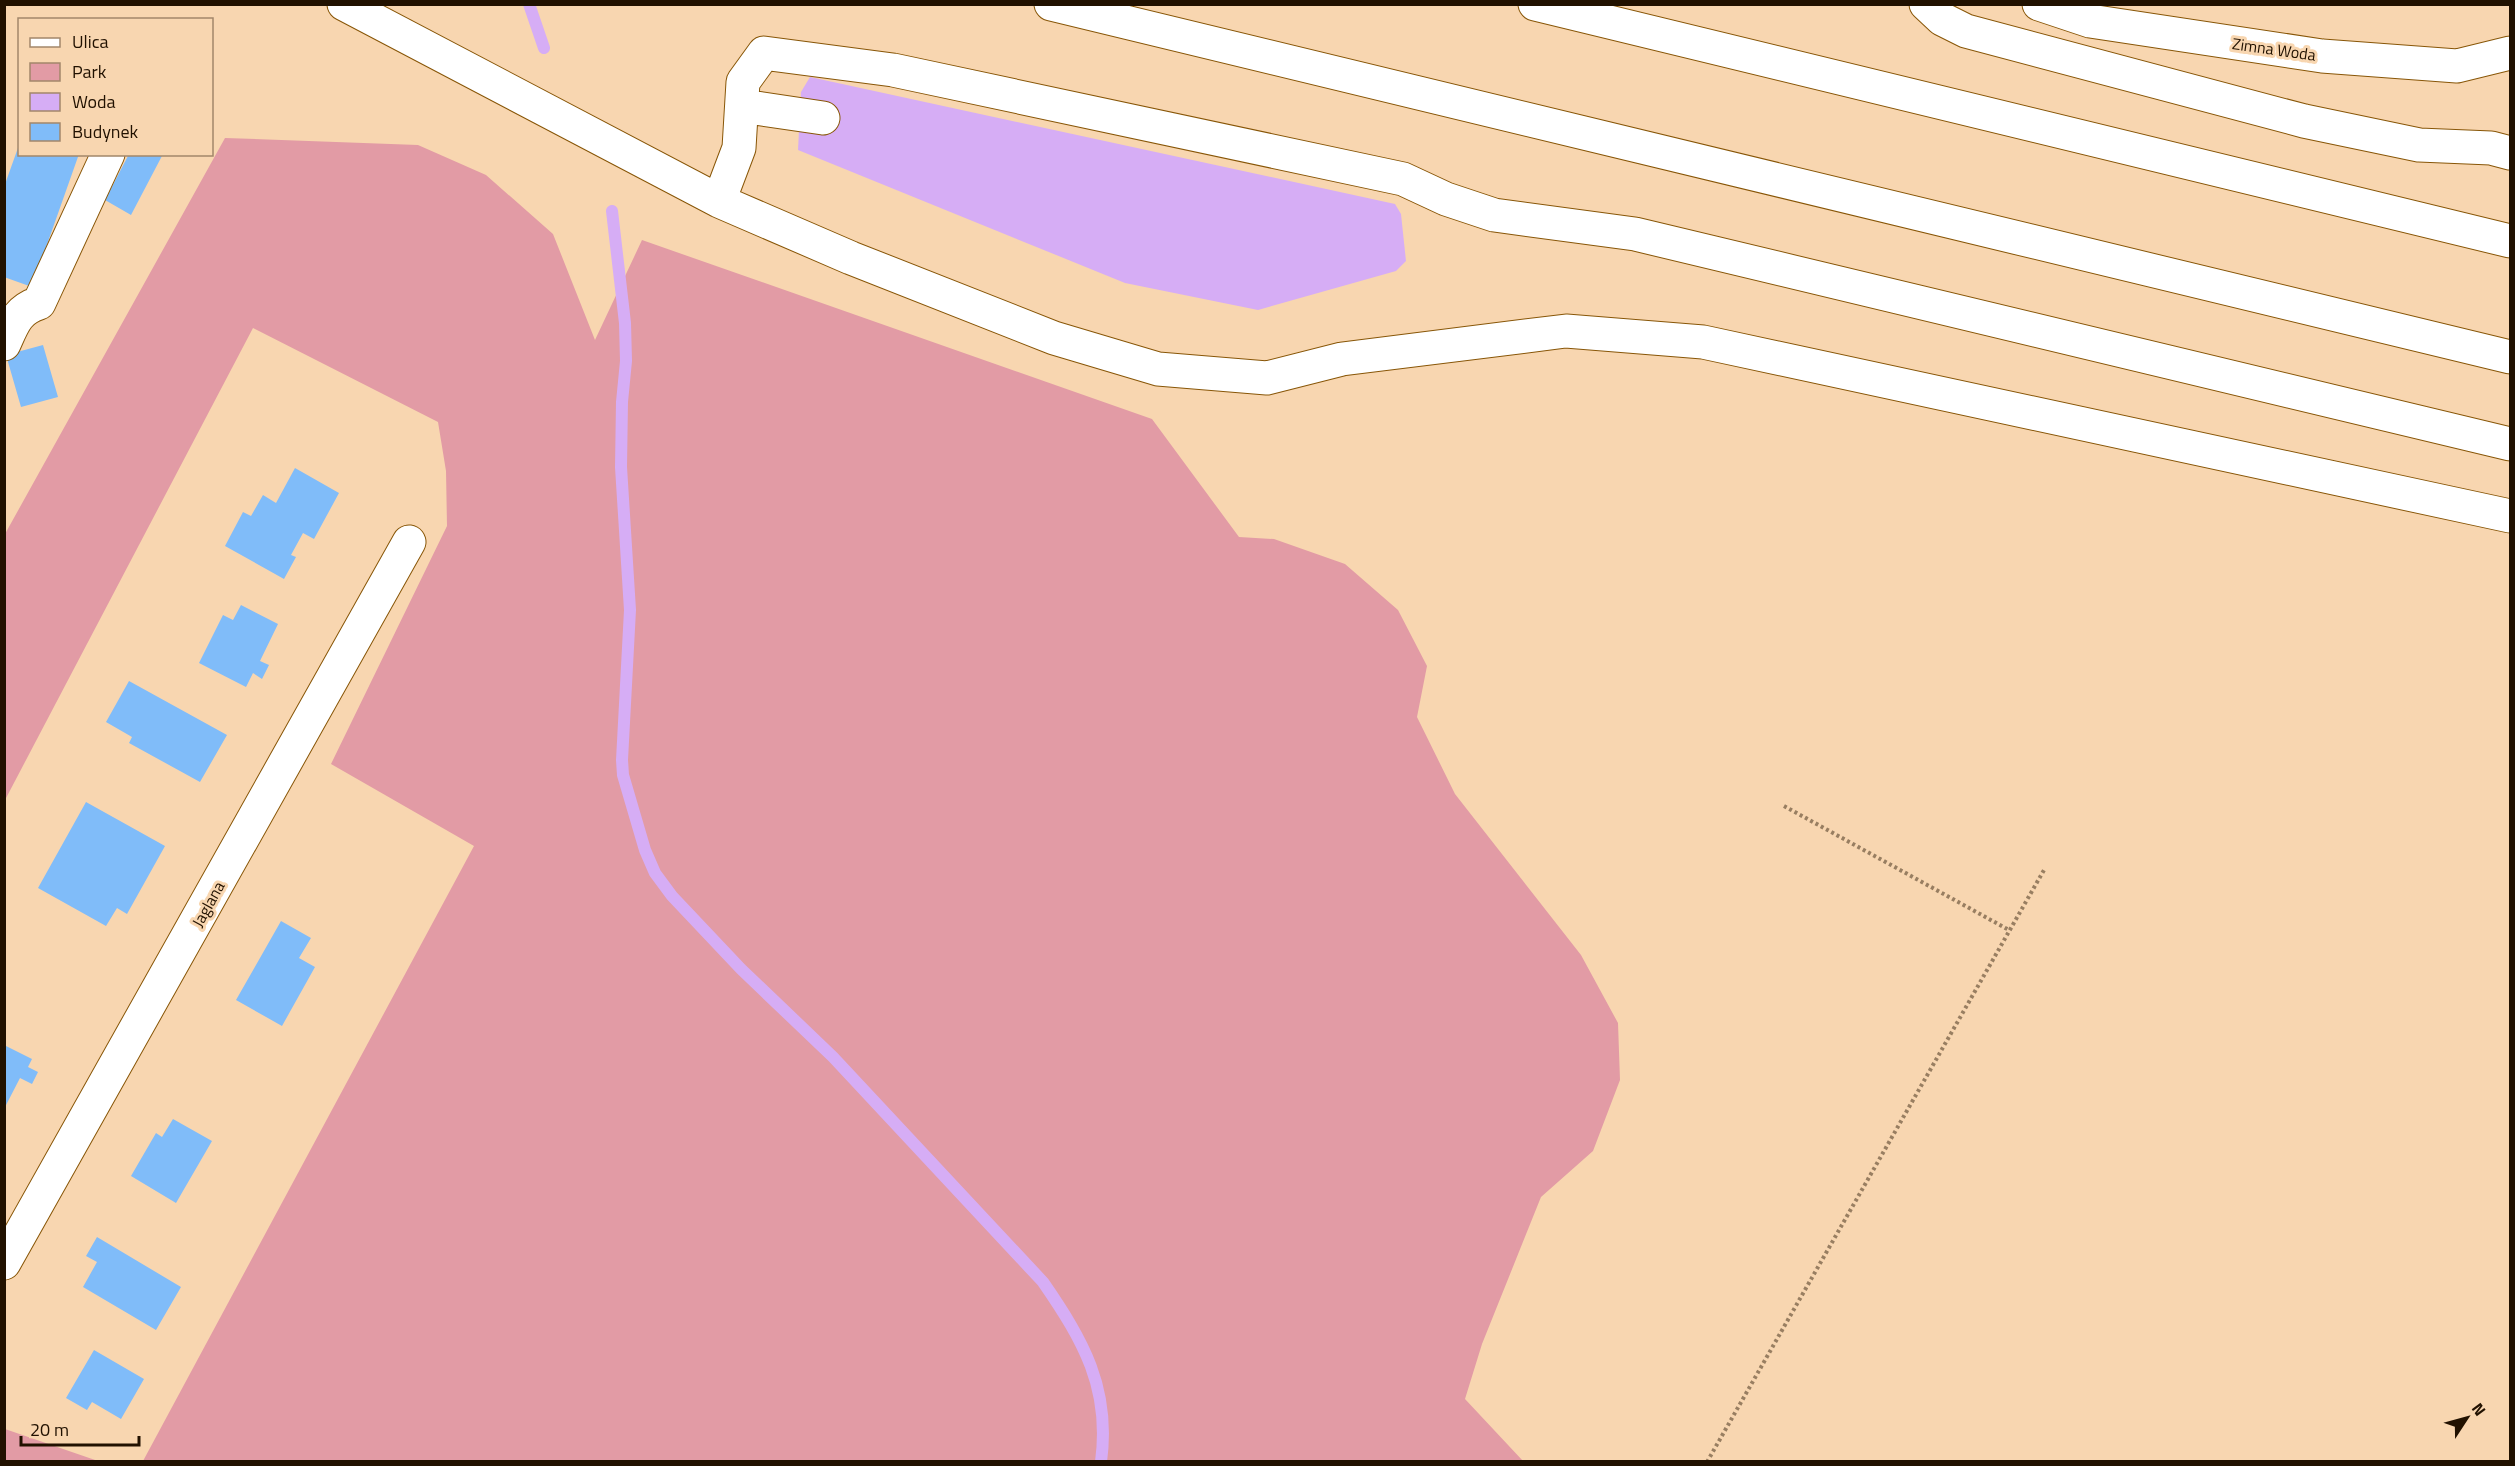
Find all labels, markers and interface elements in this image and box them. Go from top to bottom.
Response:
legend [18,18,213,156]
text: Ulica [72,28,109,55]
street label: Zimna Woda [2231,31,2317,67]
text: Park [72,58,107,85]
text: Woda [72,88,116,115]
text: Budynek [72,118,139,145]
street label: Jaglana [186,877,230,931]
north arrow [2437,1388,2497,1448]
text: N [2466,1398,2492,1421]
scale bar [21,1409,140,1447]
text: 20 m [30,1416,69,1443]

